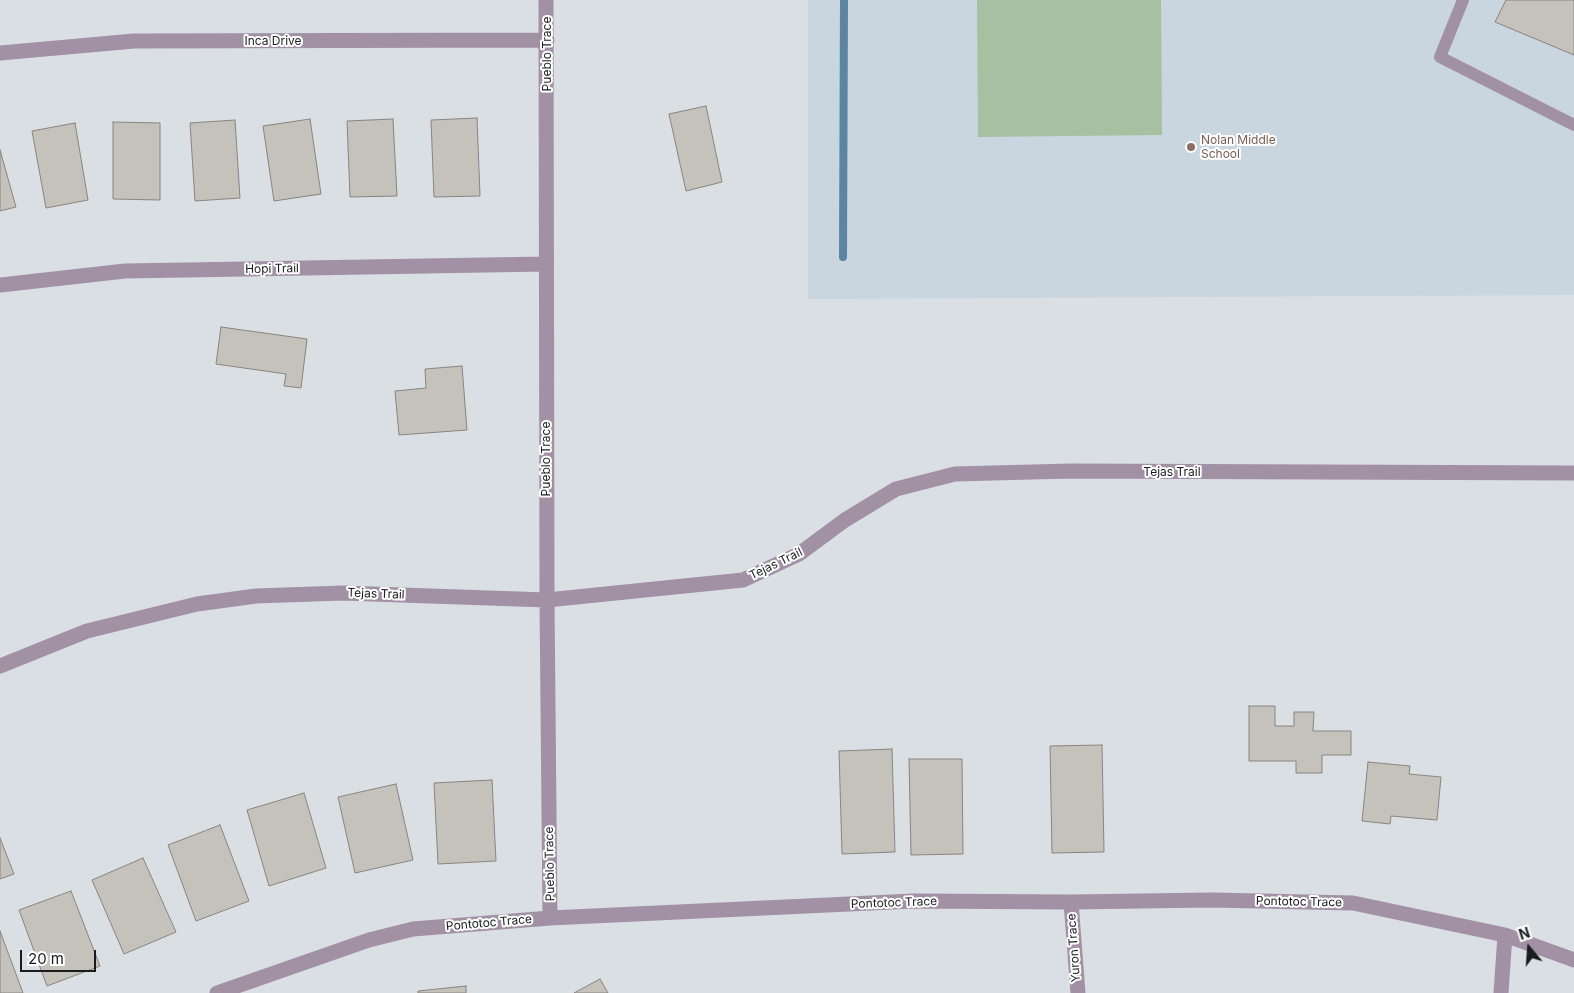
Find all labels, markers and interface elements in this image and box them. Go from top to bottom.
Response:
street label: Pueblo Trace [540,17,554,91]
street label: Inca Drive [244,34,302,48]
place label: Nolan Middle School [1201,133,1276,161]
marker: Nolan Middle School [1185,141,1197,153]
street label: Hopi Trail [245,261,299,277]
street label: Pueblo Trace [539,422,553,496]
street label: Tejas Trail [1143,465,1201,479]
street label: Tejas Trail [747,545,805,583]
street label: Tejas Trail [347,586,405,602]
street label: Pueblo Trace [542,827,558,901]
street label: Pontotoc Trace [851,894,937,912]
street label: Pontotoc Trace [1256,894,1342,910]
street label: Pontotoc Trace [445,912,533,934]
street label: Yuron Trace [1064,913,1084,983]
north arrow [1504,923,1554,973]
text: N [1517,924,1532,943]
scale bar [22,940,99,972]
text: 20 m [28,949,64,968]

